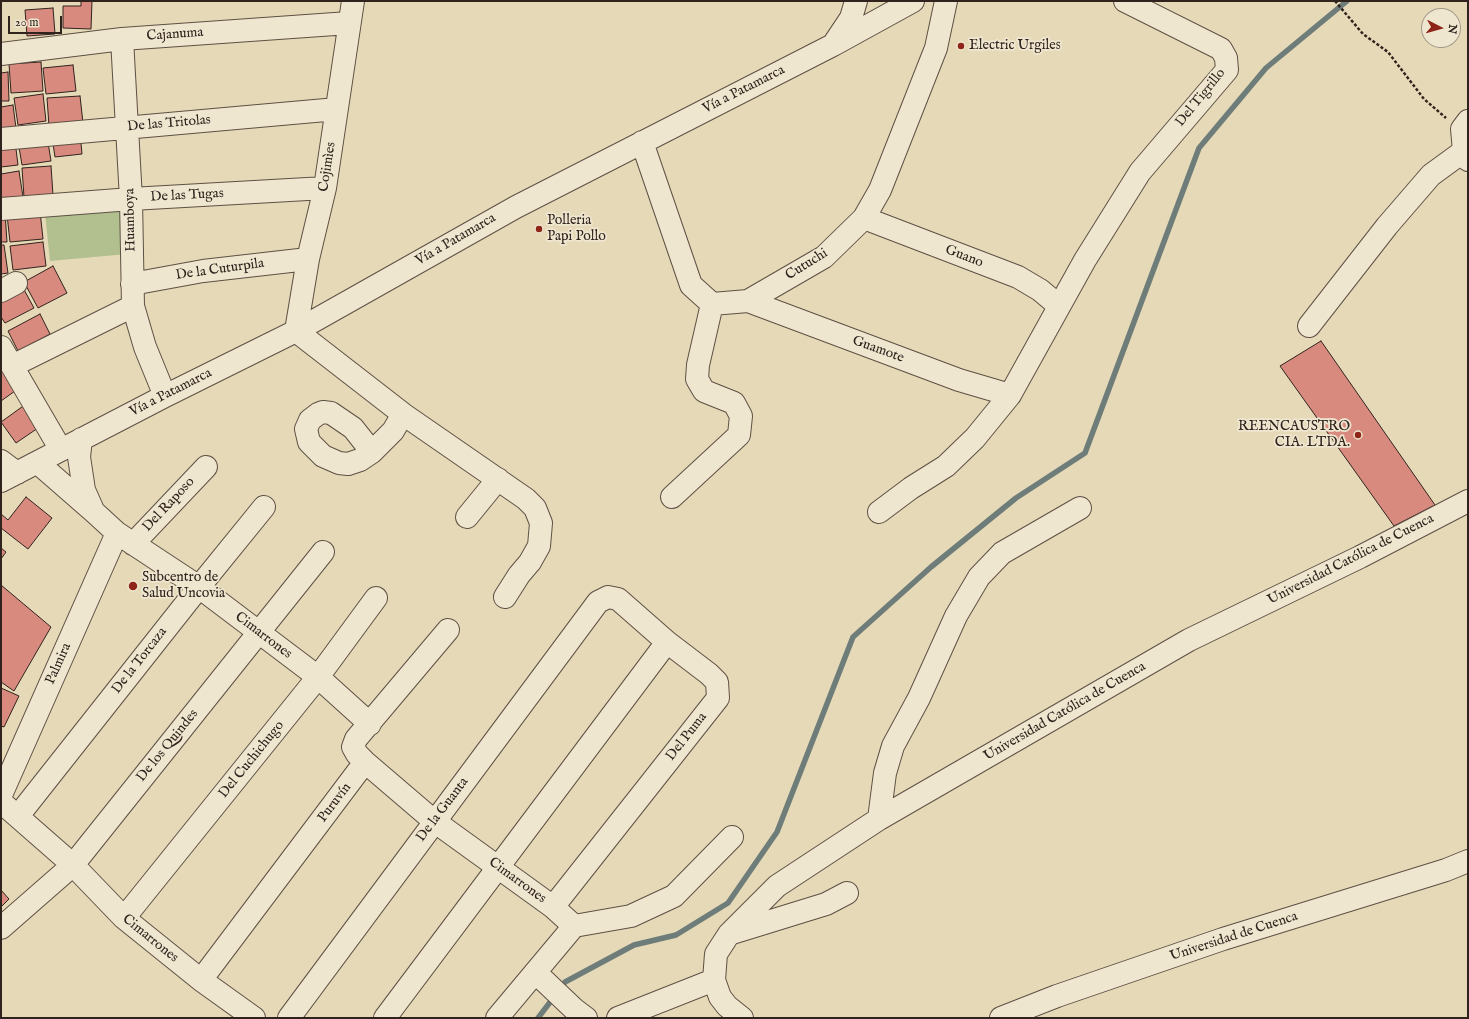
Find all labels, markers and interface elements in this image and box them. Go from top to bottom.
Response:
scale bar [10,8,64,34]
north arrow [1421,8,1461,48]
text: 20 m [15,15,38,30]
text: N [1444,24,1459,35]
street label: Cajanuma [146,25,204,45]
place label: Electric Urgiles [969,38,1061,54]
marker: Electric Urgiles [956,41,966,51]
street label: Vía a Patamarca [700,62,788,118]
street label: Del Tigrillo [1172,65,1230,131]
street label: De las Tritolas [127,112,211,136]
street label: Cojimìes [316,141,340,193]
street label: De las Tugas [150,186,224,206]
street label: Huamboya [122,188,140,252]
street label: Vía a Patamarca [413,210,499,270]
place label: Polleria Papi Pollo [547,213,606,246]
marker: Polleria Papi Pollo [534,224,544,234]
street label: Guano [943,242,985,272]
street label: Cutuchi [783,246,831,284]
street label: De la Cuturpila [175,255,265,285]
street label: Guamote [850,333,906,367]
street label: Vía a Patamarca [127,365,215,421]
place label: REENCAUSTRO CIA. LTDA. [1238,419,1350,452]
marker: REENCAUSTRO CIA. LTDA. [1353,430,1363,440]
street label: Del Raposo [139,474,199,536]
street label: Universidad Católica de Cuenca [1265,511,1437,609]
place label: Subcentro de Salud Uncovia [142,570,225,602]
marker: Subcentro de Salud Uncovia [127,580,139,592]
street label: Cimarrones [231,609,295,663]
street label: De la Torcaza [109,624,171,698]
street label: Palmira [42,641,76,687]
street label: Universidad Católica de Cuenca [981,659,1149,765]
street label: De los Quindes [134,706,202,786]
street label: Del Puma [663,709,711,765]
street label: Del Cuchichugo [216,718,288,802]
street label: De la Guanta [413,774,473,846]
street label: Puruvín [315,780,355,826]
street label: Cimarrones [485,854,549,908]
street label: Universidad de Cuenca [1168,908,1300,966]
street label: Cimarrones [119,911,181,967]

